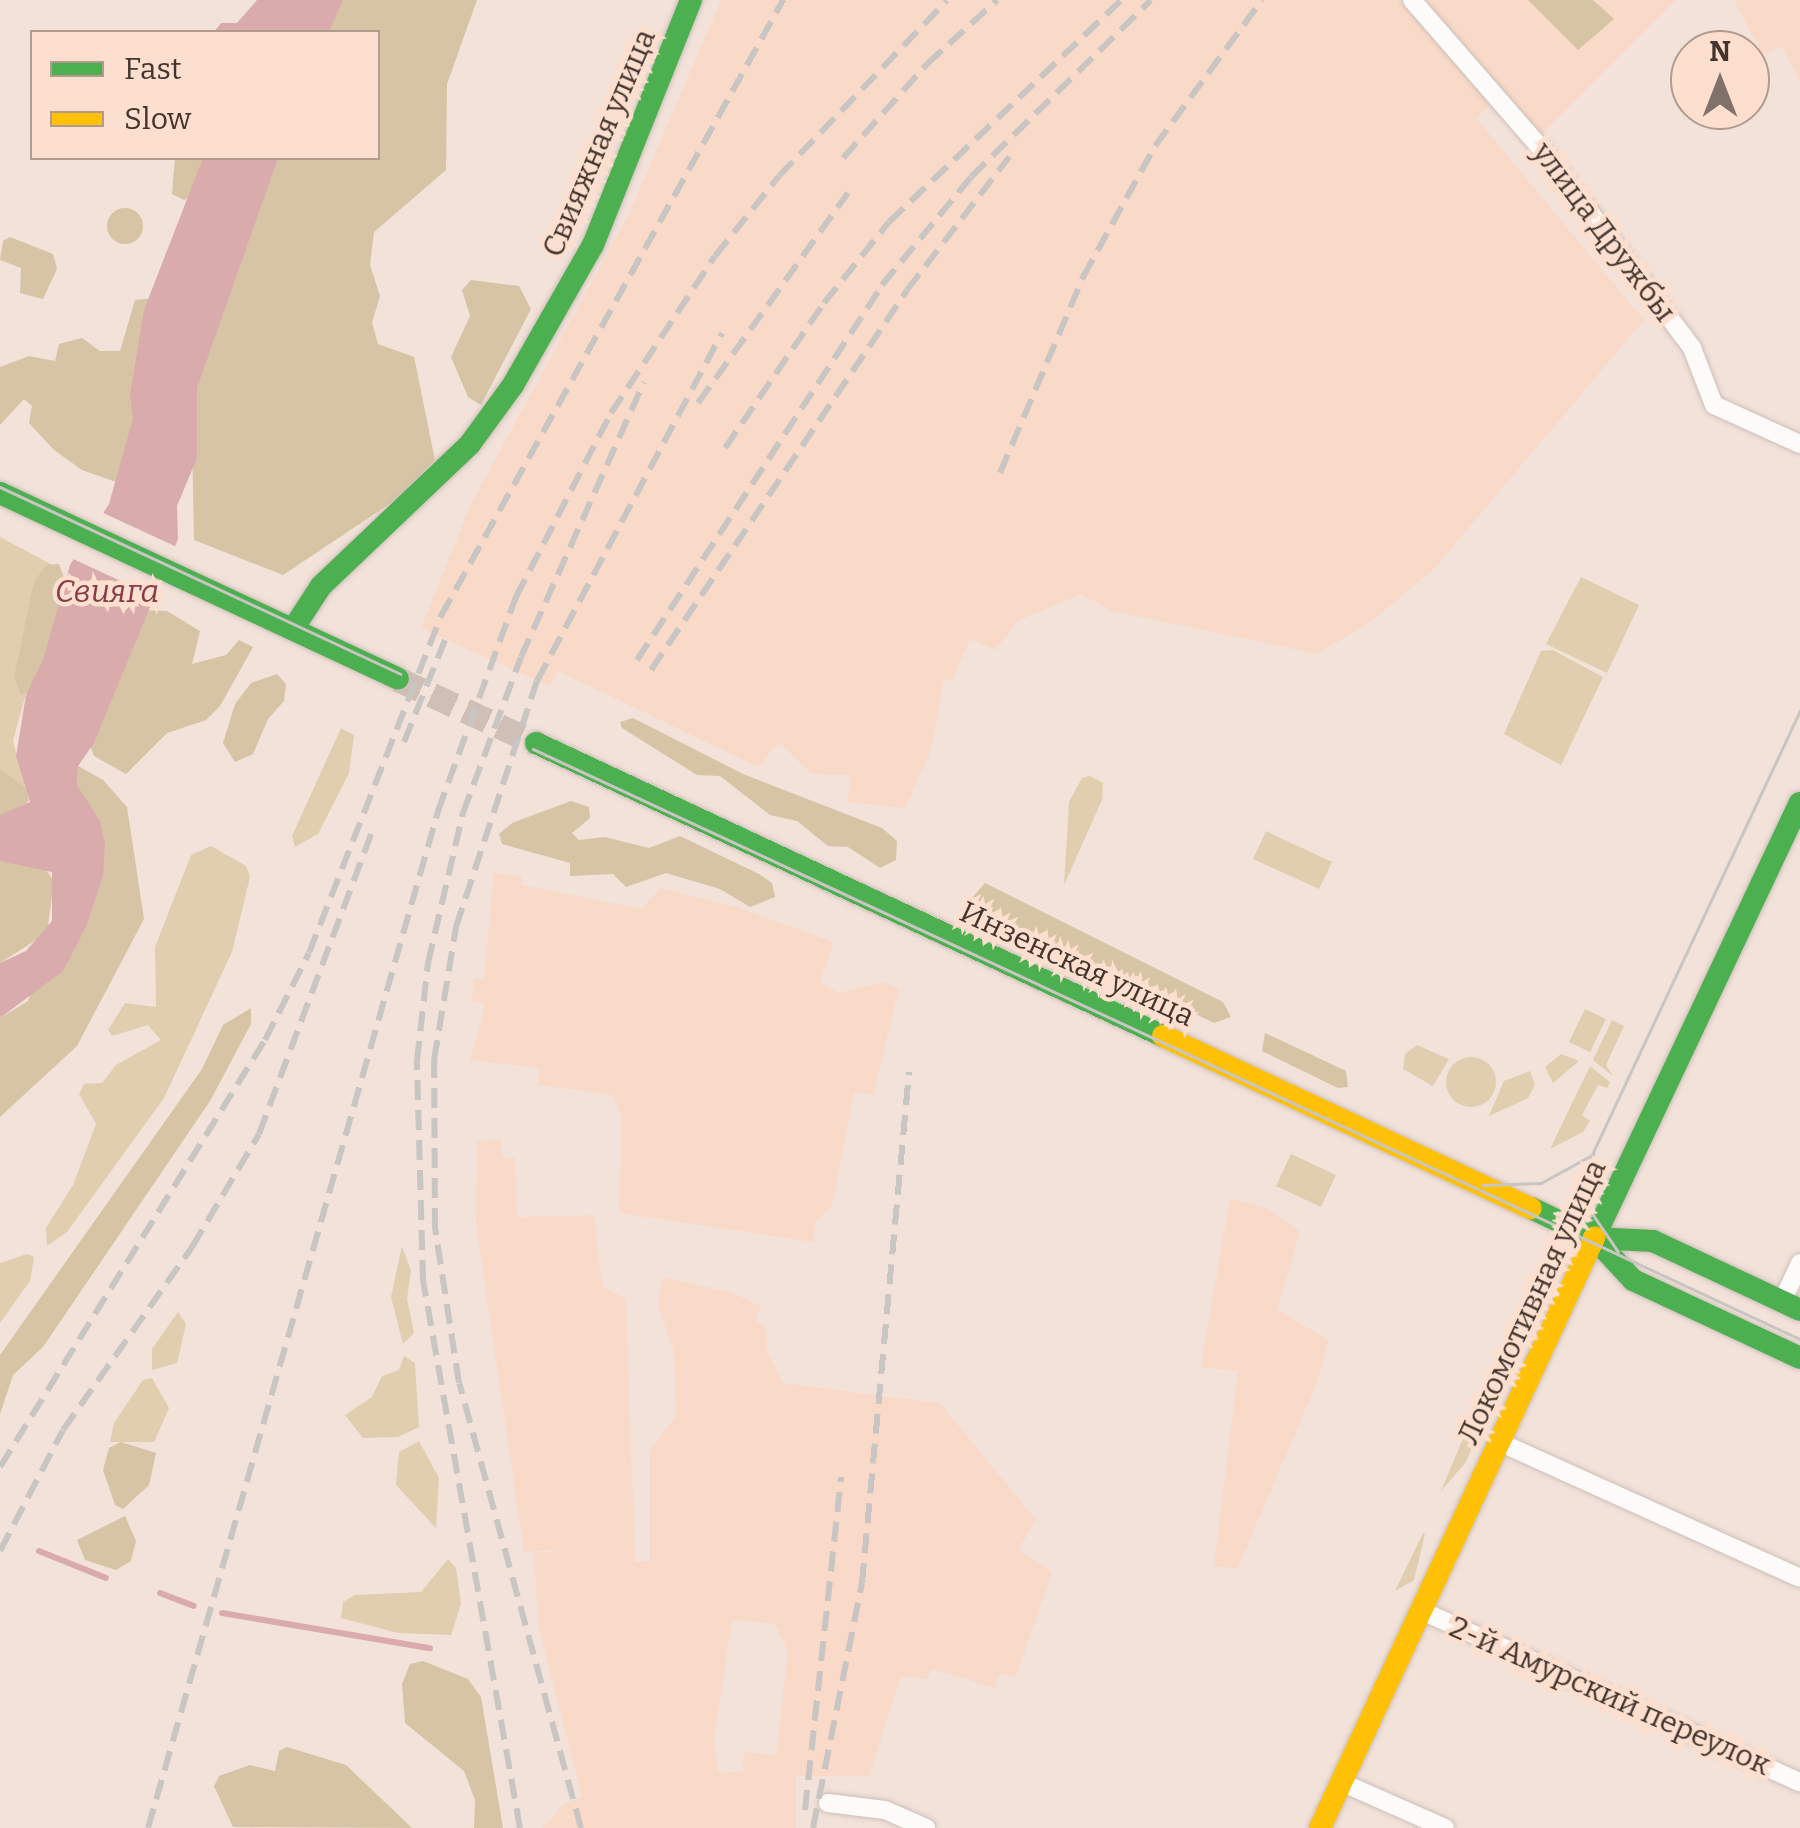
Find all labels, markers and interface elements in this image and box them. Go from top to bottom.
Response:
street label: Свияжная улица [535,24,663,262]
legend [30,30,380,160]
north arrow [1670,30,1770,130]
text: N [1709,35,1731,68]
text: Fast [124,51,182,87]
text: Slow [124,101,191,137]
street label: улица Дружбы [1525,135,1683,329]
water label: Свияга [55,572,159,610]
street label: Инзенская улица [954,894,1200,1034]
street label: Локомотивная улица [1450,1154,1614,1450]
street label: 2-й Амурский переулок [1444,1609,1776,1783]

